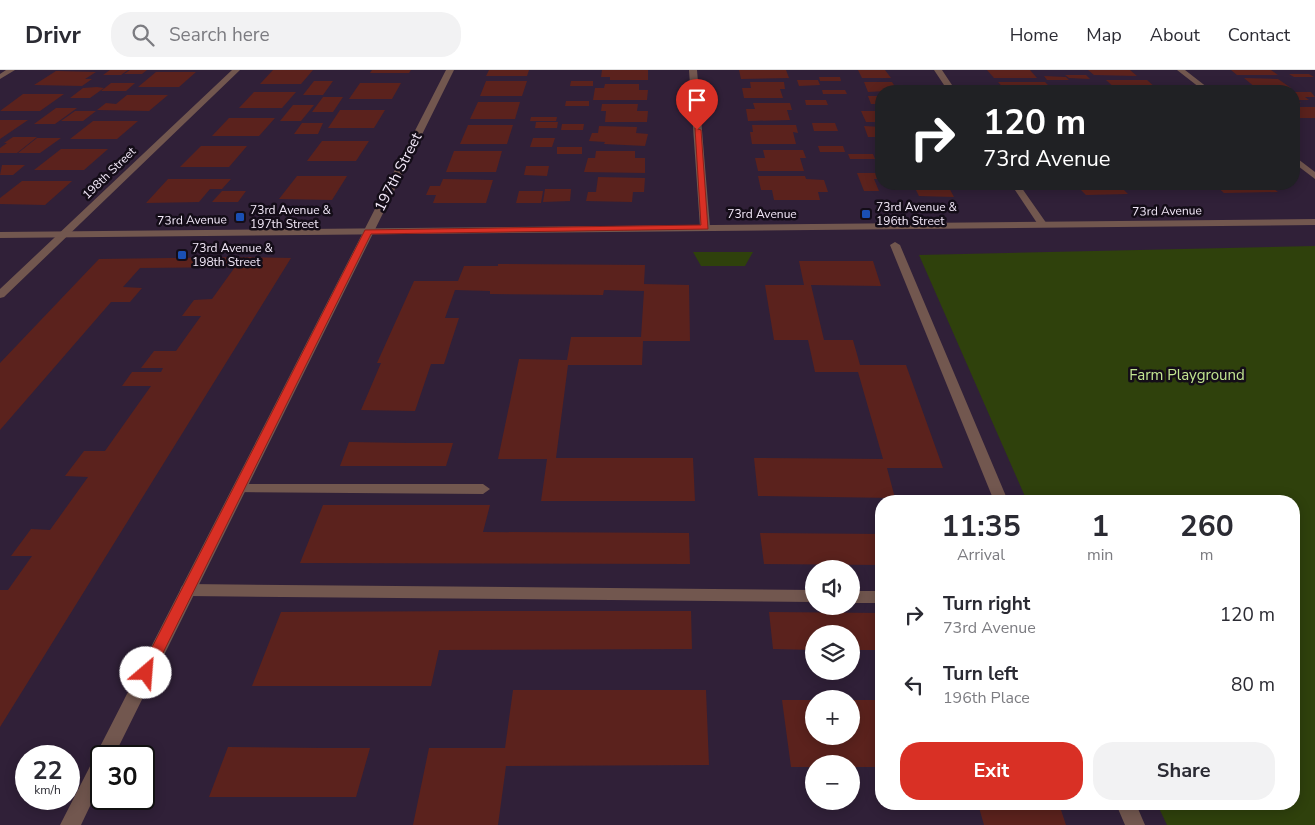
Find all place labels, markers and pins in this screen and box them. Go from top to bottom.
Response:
pin [676,79,718,130]
place label: 73rd Avenue & 196th Street [876,199,958,229]
place label: 73rd Avenue & 197th Street [250,202,332,232]
marker: 73rd Avenue & 196th Street [860,208,872,220]
marker: 73rd Avenue & 197th Street [234,211,246,223]
place label: 73rd Avenue & 198th Street [192,240,274,270]
marker: 73rd Avenue & 198th Street [176,249,188,261]

